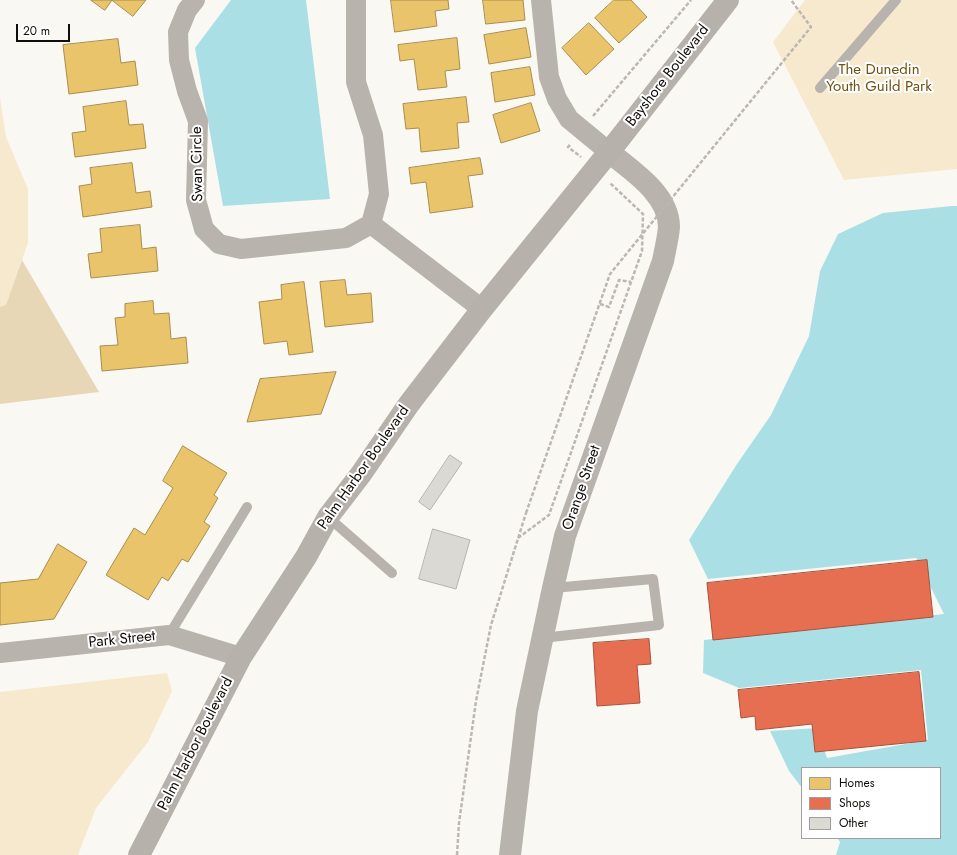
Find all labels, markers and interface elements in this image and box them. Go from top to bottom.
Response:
scale bar [18,16,72,42]
street label: Bayshore Boulevard [623,21,713,131]
text: 20 m [23,22,50,40]
park label: The Dunedin Youth Guild Park [826,61,932,96]
street label: Swan Circle [188,126,208,202]
street label: Palm Harbor Boulevard [314,403,414,533]
street label: Orange Street [559,443,605,533]
street label: Park Street [88,628,156,652]
street label: Palm Harbor Boulevard [155,674,237,814]
legend [801,767,941,839]
text: Homes [839,774,875,792]
text: Shops [839,794,870,812]
text: Other [839,814,868,832]

